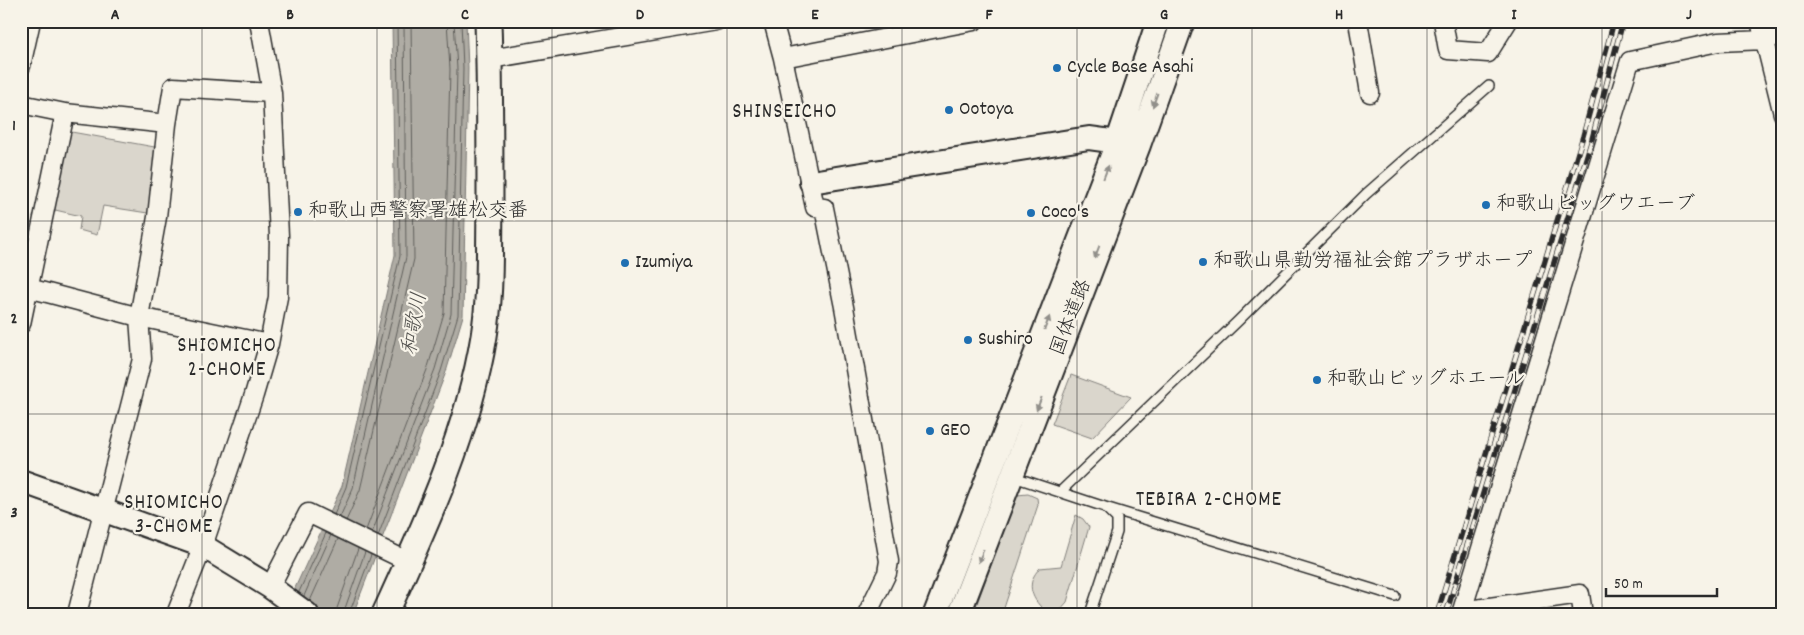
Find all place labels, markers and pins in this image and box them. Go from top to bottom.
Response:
place label: Cycle Base Asahi [1067,54,1194,82]
marker: Cycle Base Asahi [1051,62,1063,74]
place label: Ootoya [959,96,1014,124]
marker: Ootoya [943,104,955,116]
place label: 和歌山ビッグウエーブ [1496,191,1695,219]
place label: 和歌山西警察署雄松交番 [308,198,528,226]
place label: Coco's [1041,199,1089,227]
marker: 和歌山ビッグウエーブ [1480,199,1492,211]
marker: 和歌山西警察署雄松交番 [292,206,304,218]
marker: Coco's [1025,207,1037,219]
place label: 和歌山県勤労福祉会館プラザホープ [1213,248,1532,276]
place label: Izumiya [635,249,693,277]
marker: 和歌山県勤労福祉会館プラザホープ [1197,256,1209,268]
marker: Izumiya [619,257,631,269]
place label: Sushiro [978,326,1033,354]
marker: Sushiro [962,334,974,346]
place label: 和歌山ビッグホエール [1327,366,1526,394]
marker: 和歌山ビッグホエール [1311,374,1323,386]
place label: GEO [940,417,971,445]
marker: GEO [924,425,936,437]

